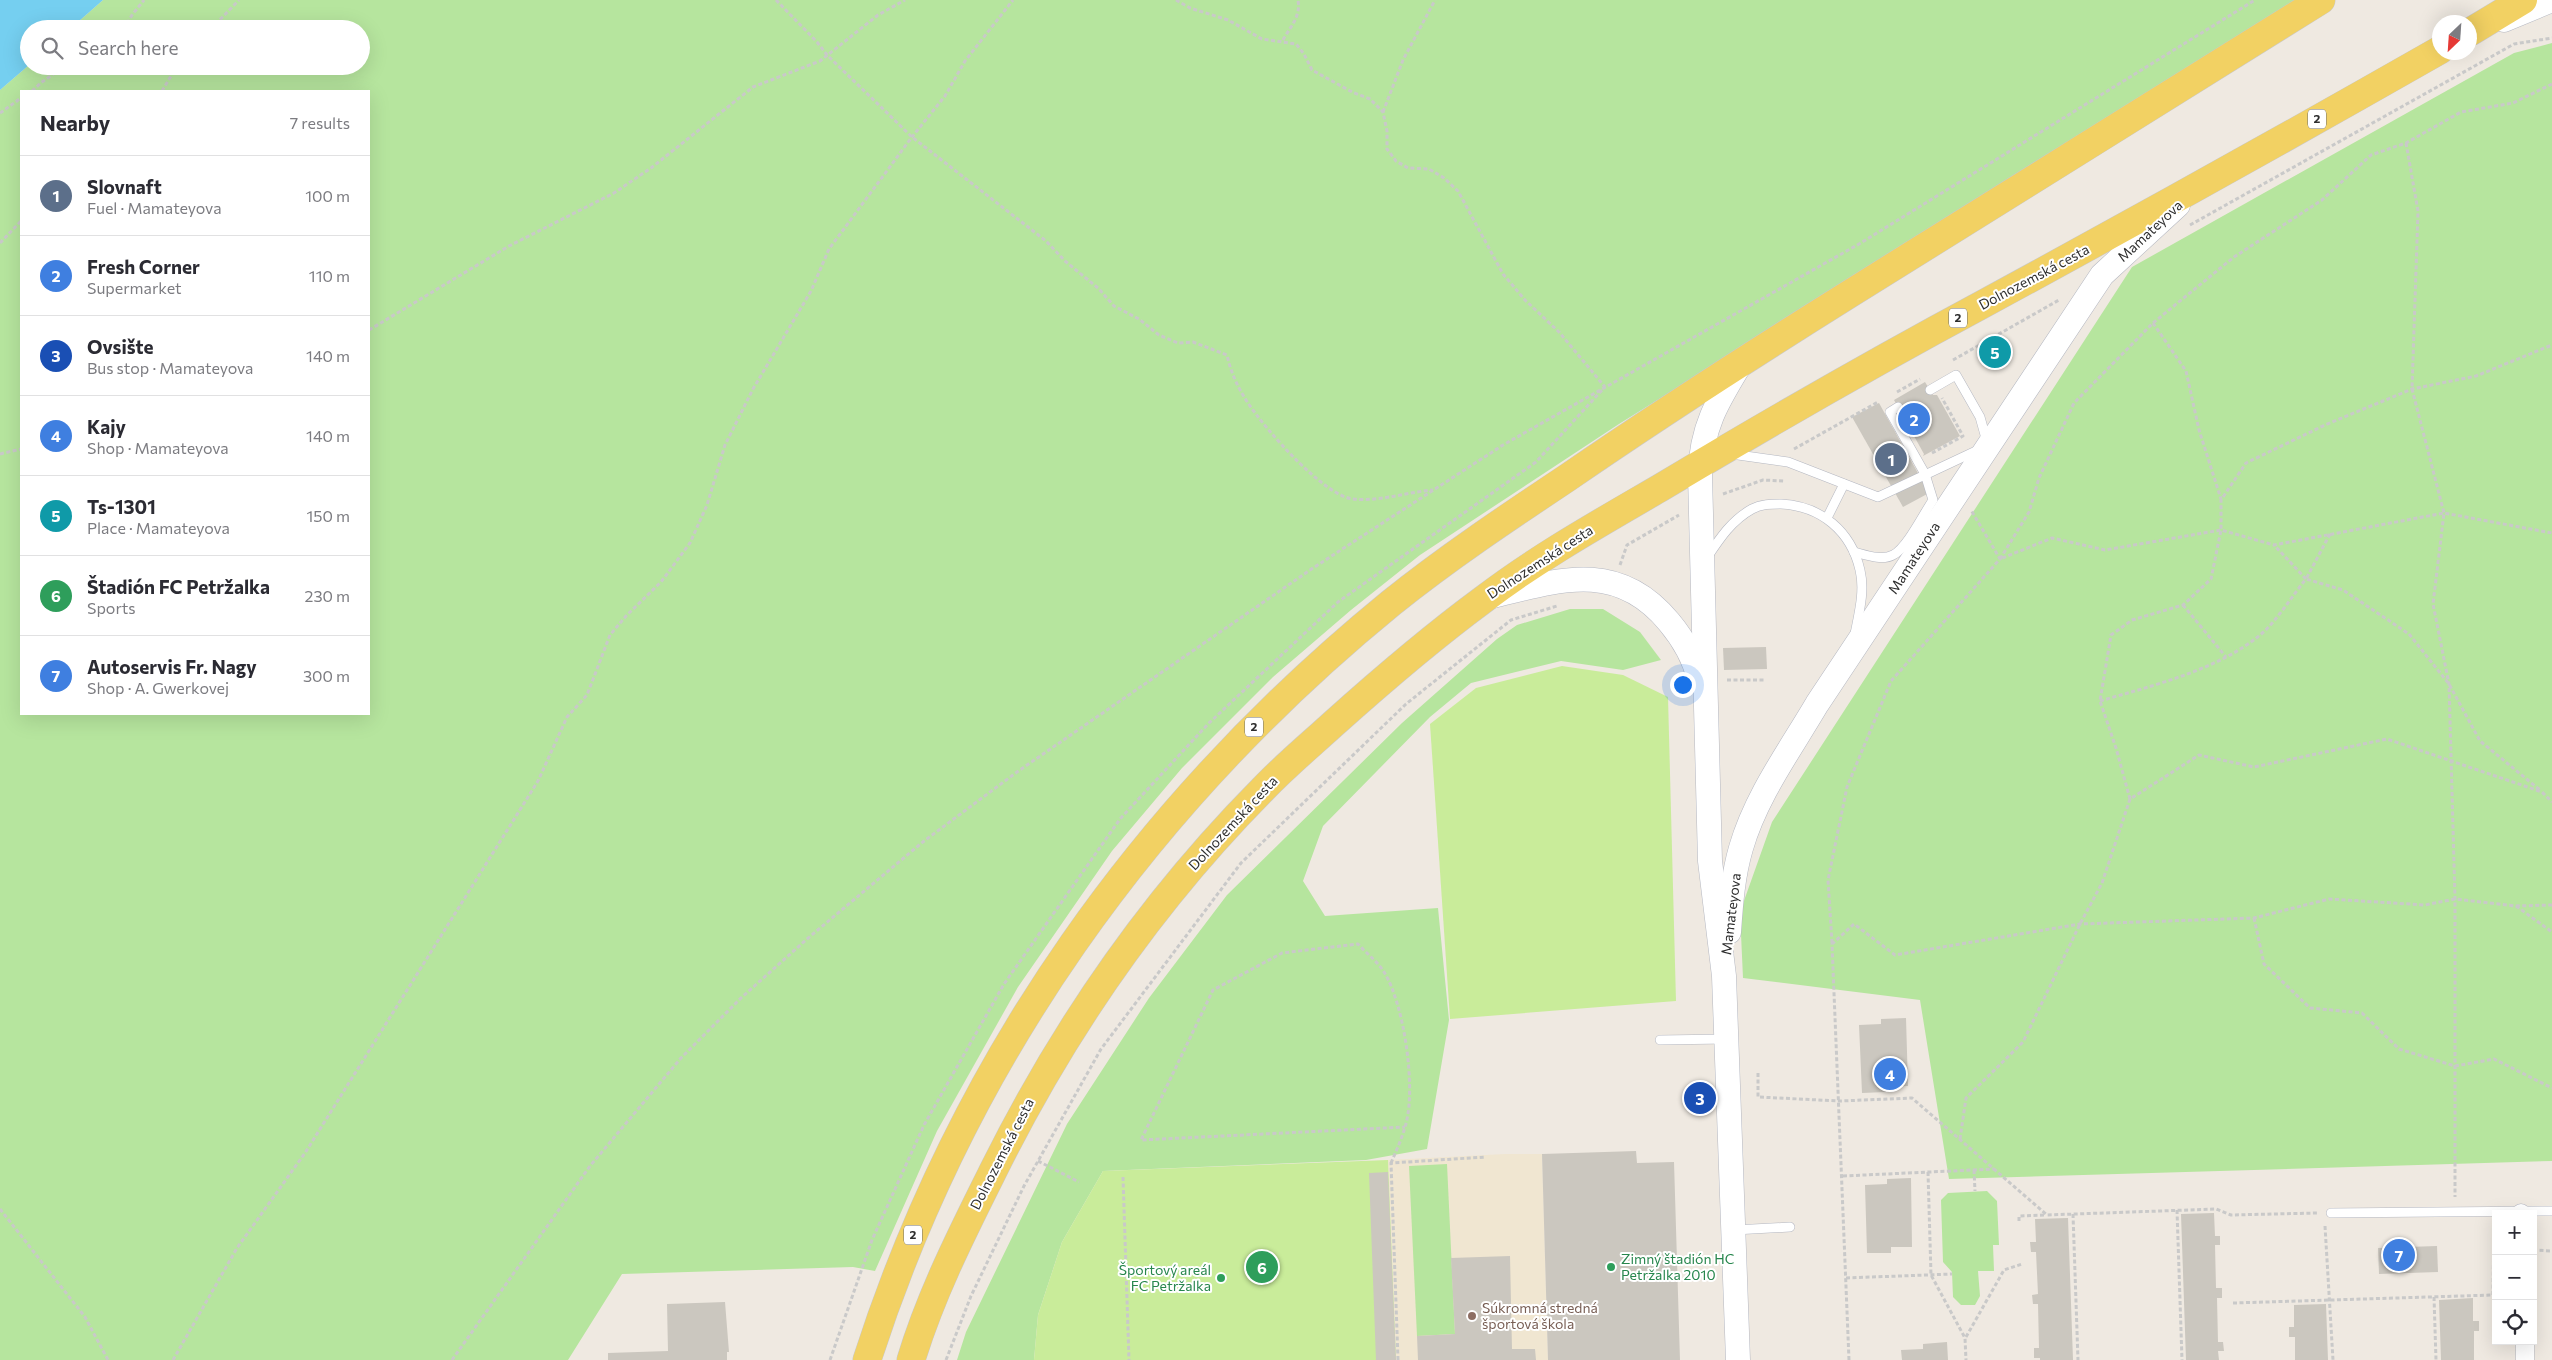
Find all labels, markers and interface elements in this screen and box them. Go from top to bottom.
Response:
north arrow [2432,15,2477,60]
search box [20,20,370,75]
icon: search [38,34,66,62]
text: Search here [78,36,178,59]
text: Nearby [40,110,110,135]
road number: 2 [2308,110,2326,128]
text: 7 results [290,113,350,132]
text: Slovnaft [87,175,162,198]
text: 1 [52,186,60,205]
text: 100 m [305,186,350,205]
street label: Mamateyova [2114,196,2186,265]
text: Fuel · Mamateyova [87,198,222,217]
street label: Dolnozemská cesta [1976,240,2092,313]
text: Fresh Corner [87,255,200,278]
text: 2 [51,266,61,285]
text: 110 m [309,266,350,285]
text: Supermarket [87,278,182,297]
road number: 2 [1949,308,1967,328]
pin: 5 [1979,333,2011,371]
text: Ovsište [87,335,153,358]
text: 3 [51,346,61,365]
text: 140 m [306,346,350,365]
text: Bus stop · Mamateyova [87,358,253,377]
pin: 2 [1898,400,1930,438]
text: Kajy [87,415,126,438]
text: 4 [51,426,61,445]
text: 140 m [306,426,350,445]
text: Shop · Mamateyova [87,438,229,457]
pin: 1 [1875,440,1907,478]
text: Ts-1301 [87,495,156,518]
text: 5 [51,506,61,525]
text: 150 m [307,506,350,525]
text: Place · Mamateyova [87,518,230,537]
street label: Mamateyova [1884,519,1943,597]
street label: Dolnozemská cesta [1484,521,1596,602]
text: Štadión FC Petržalka [87,575,270,598]
text: 6 [51,586,61,605]
text: 230 m [305,586,350,605]
text: Sports [87,598,136,617]
text: Autoservis Fr. Nagy [87,655,257,678]
text: 7 [52,666,60,685]
text: 300 m [303,666,350,685]
your location [1670,672,1696,698]
text: Shop · A. Gwerkovej [87,678,229,697]
road number: 2 [1245,718,1263,736]
street label: Dolnozemská cesta [1185,772,1281,873]
street label: Mamateyova [1717,872,1744,956]
pin: 4 [1874,1055,1906,1093]
pin: 3 [1684,1079,1716,1117]
street label: Dolnozemská cesta [966,1095,1037,1212]
map controls [2492,1210,2537,1345]
button: + [2492,1210,2537,1255]
road number: 2 [904,1226,922,1244]
pin: 7 [2383,1236,2415,1274]
pin: 6 [1246,1248,1278,1286]
place label: Zimný štadión HC Petržalka 2010 [1621,1250,1734,1283]
button: − [2492,1255,2537,1300]
place label: Športový areál FC Petržalka [1119,1261,1211,1294]
marker: Zimný štadión HC Petržalka 2010 [1605,1261,1617,1273]
marker: Športový areál FC Petržalka [1215,1272,1227,1284]
place label: Súkromná stredná športová škola [1482,1299,1598,1332]
button: locate [2492,1300,2537,1345]
marker: Súkromná stredná športová škola [1466,1310,1478,1322]

